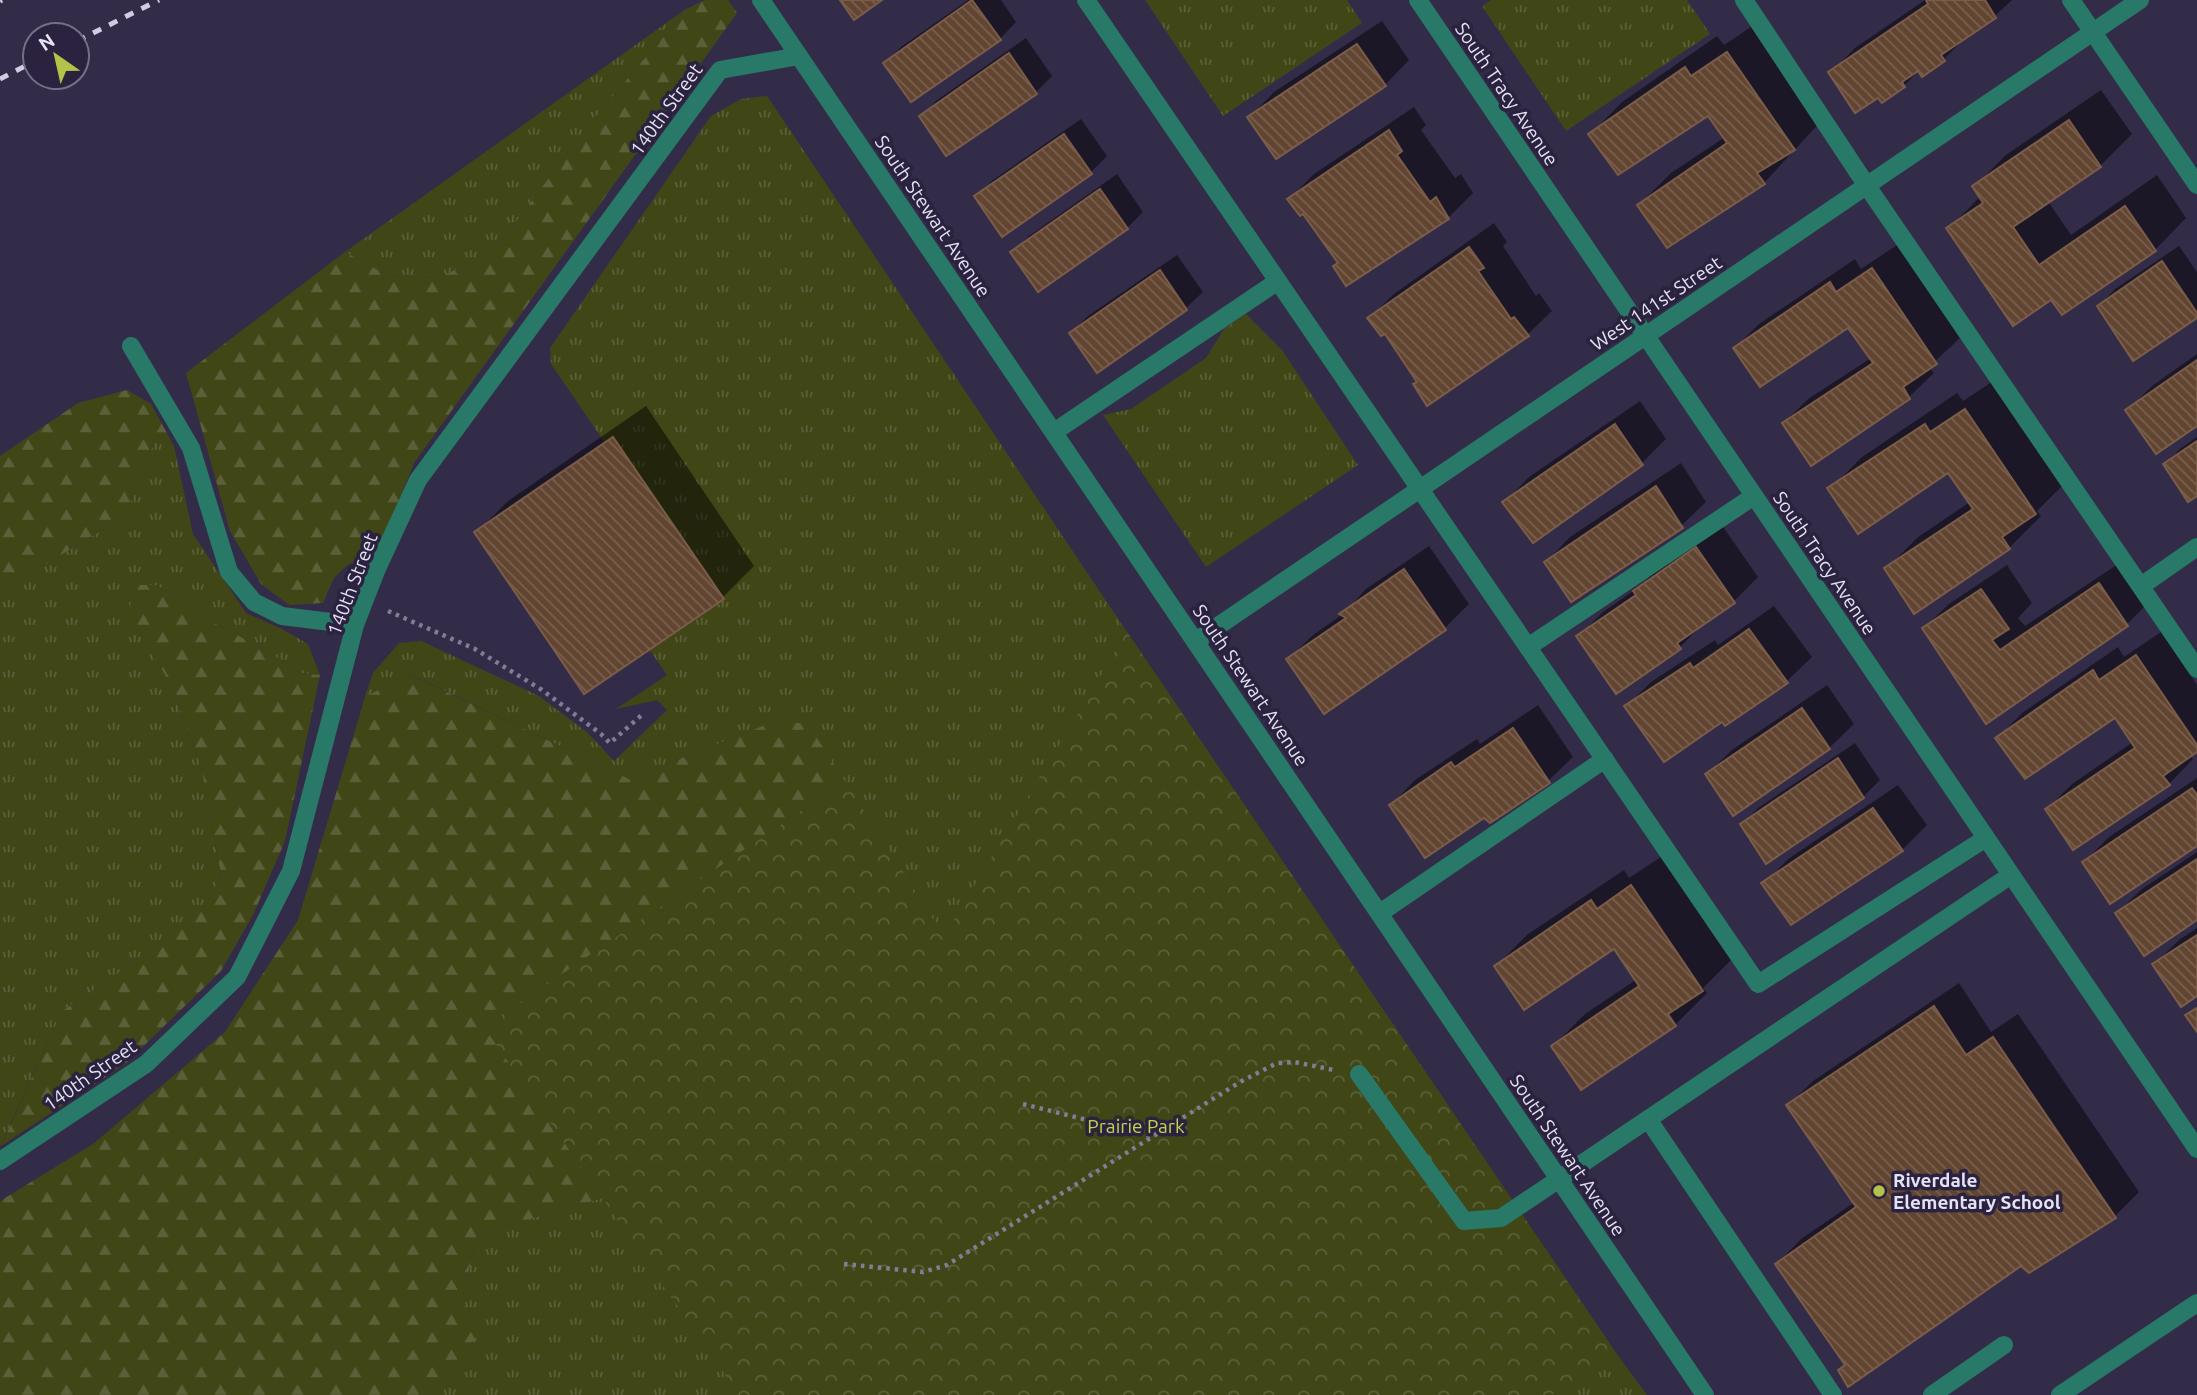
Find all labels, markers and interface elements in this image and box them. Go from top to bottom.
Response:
street label: South Tracy Avenue [1451,18,1563,170]
north arrow [21,21,91,91]
text: N [34,29,59,55]
street label: 140th Street [625,58,707,159]
street label: South Stewart Avenue [871,131,995,301]
street label: West 141st Street [1586,251,1726,355]
street label: South Tracy Avenue [1769,487,1881,639]
street label: 140th Street [322,529,382,638]
street label: South Stewart Avenue [1189,600,1313,770]
street label: 140th Street [40,1035,141,1115]
street label: South Stewart Avenue [1506,1070,1630,1240]
park label: Prairie Park [1087,1115,1185,1137]
place label: Riverdale Elementary School [1893,1169,2061,1213]
marker: Riverdale Elementary School [1871,1183,1887,1199]

